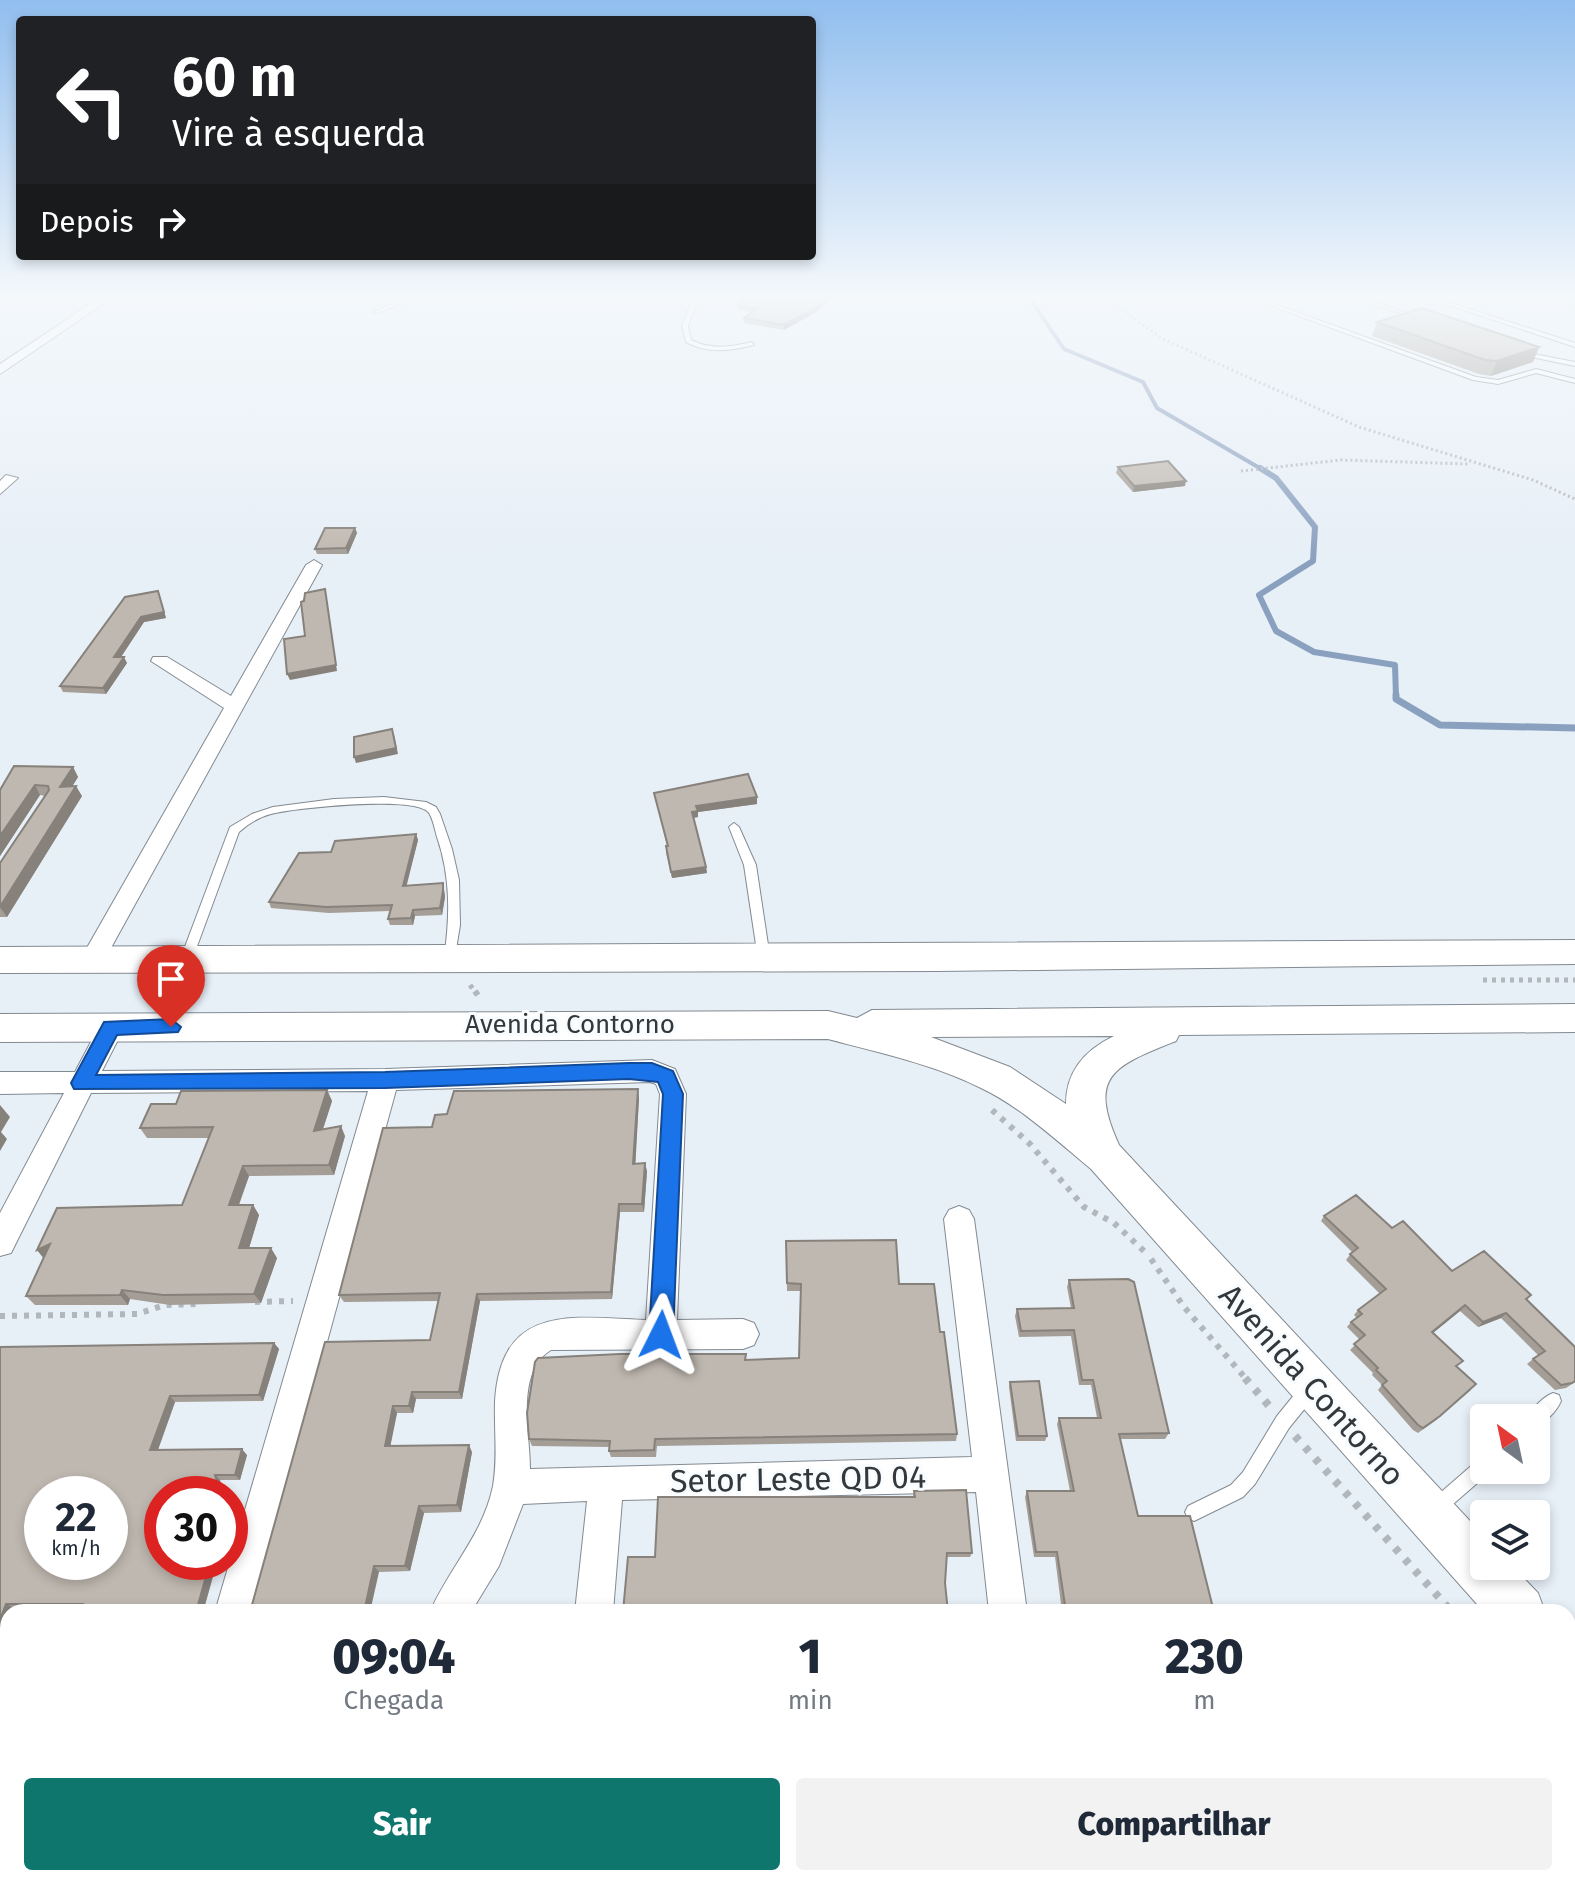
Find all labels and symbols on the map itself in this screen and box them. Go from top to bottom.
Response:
pin [137,945,205,1027]
street label: Avenida Contorno [465,1009,675,1040]
street label: Avenida Contorno [1211,1276,1413,1494]
position arrow [619,1293,703,1377]
north arrow [1470,1404,1550,1484]
street label: Setor Leste QD 04 [670,1458,926,1500]
speed limit sign: 30 [144,1476,248,1580]

